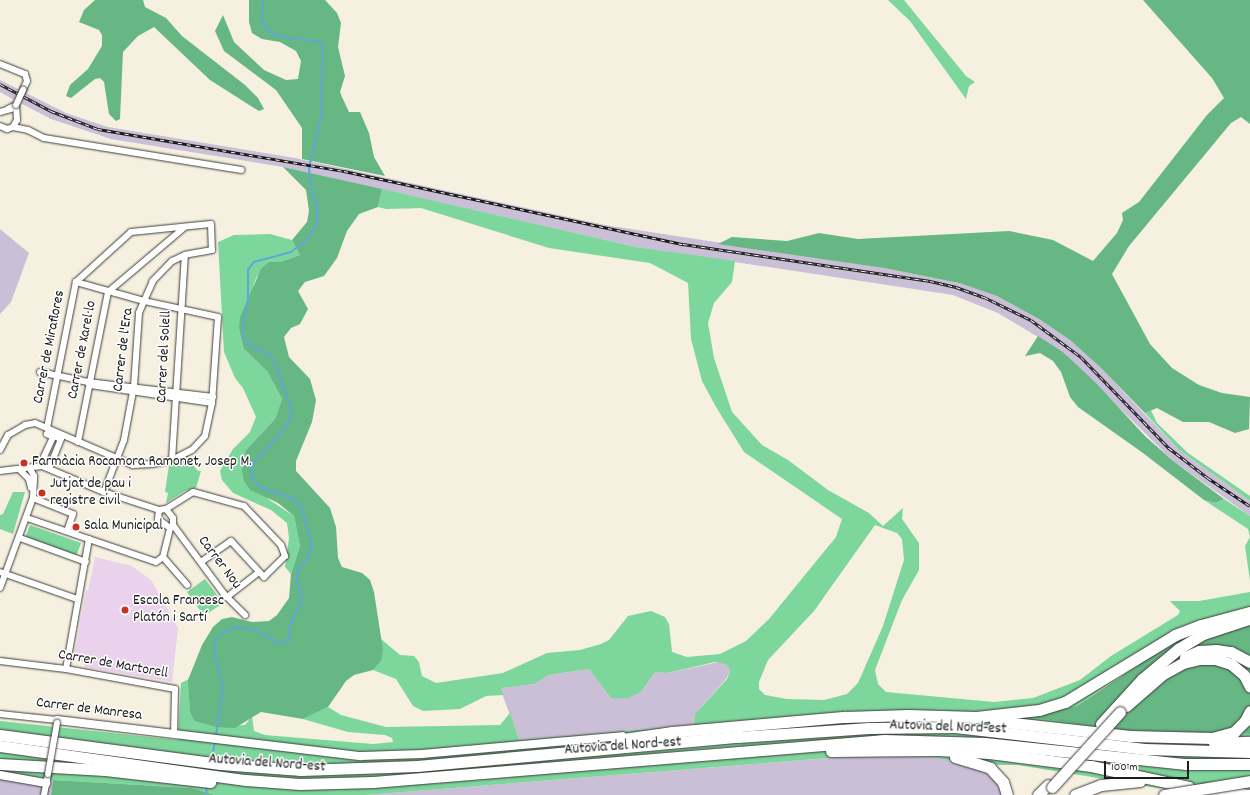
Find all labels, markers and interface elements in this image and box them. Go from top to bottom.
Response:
street label: Carrer de Miraflores [30,289,70,405]
street label: Carrer de Xarel·lo [65,299,101,401]
street label: Carrer de l'Era [110,307,138,393]
street label: Carrer del Solell [154,310,176,404]
place label: Farmàcia Rocamora Ramonet, Josep M. [32,454,252,472]
marker: Farmàcia Rocamora Ramonet, Josep M. [19,458,29,468]
place label: Jutjat de pau i registre civil [50,475,131,510]
marker: Jutjat de pau i registre civil [37,488,47,498]
place label: Sala Municipal [84,518,163,536]
marker: Sala Municipal [71,522,81,532]
street label: Carrer Nou [193,533,245,593]
place label: Escola Francesc Platón i Sartí [133,592,224,627]
marker: Escola Francesc Platón i Sartí [120,605,130,615]
street label: Carrer de Martorell [57,646,169,684]
street label: Carrer de Manresa [35,695,143,725]
street label: Autovia del Nord-est [889,717,1007,739]
street label: Autovia del Nord-est [564,734,682,760]
street label: Autovia del Nord-est [208,751,326,777]
scale bar [1106,753,1191,779]
text: 100 m [1111,759,1138,776]

